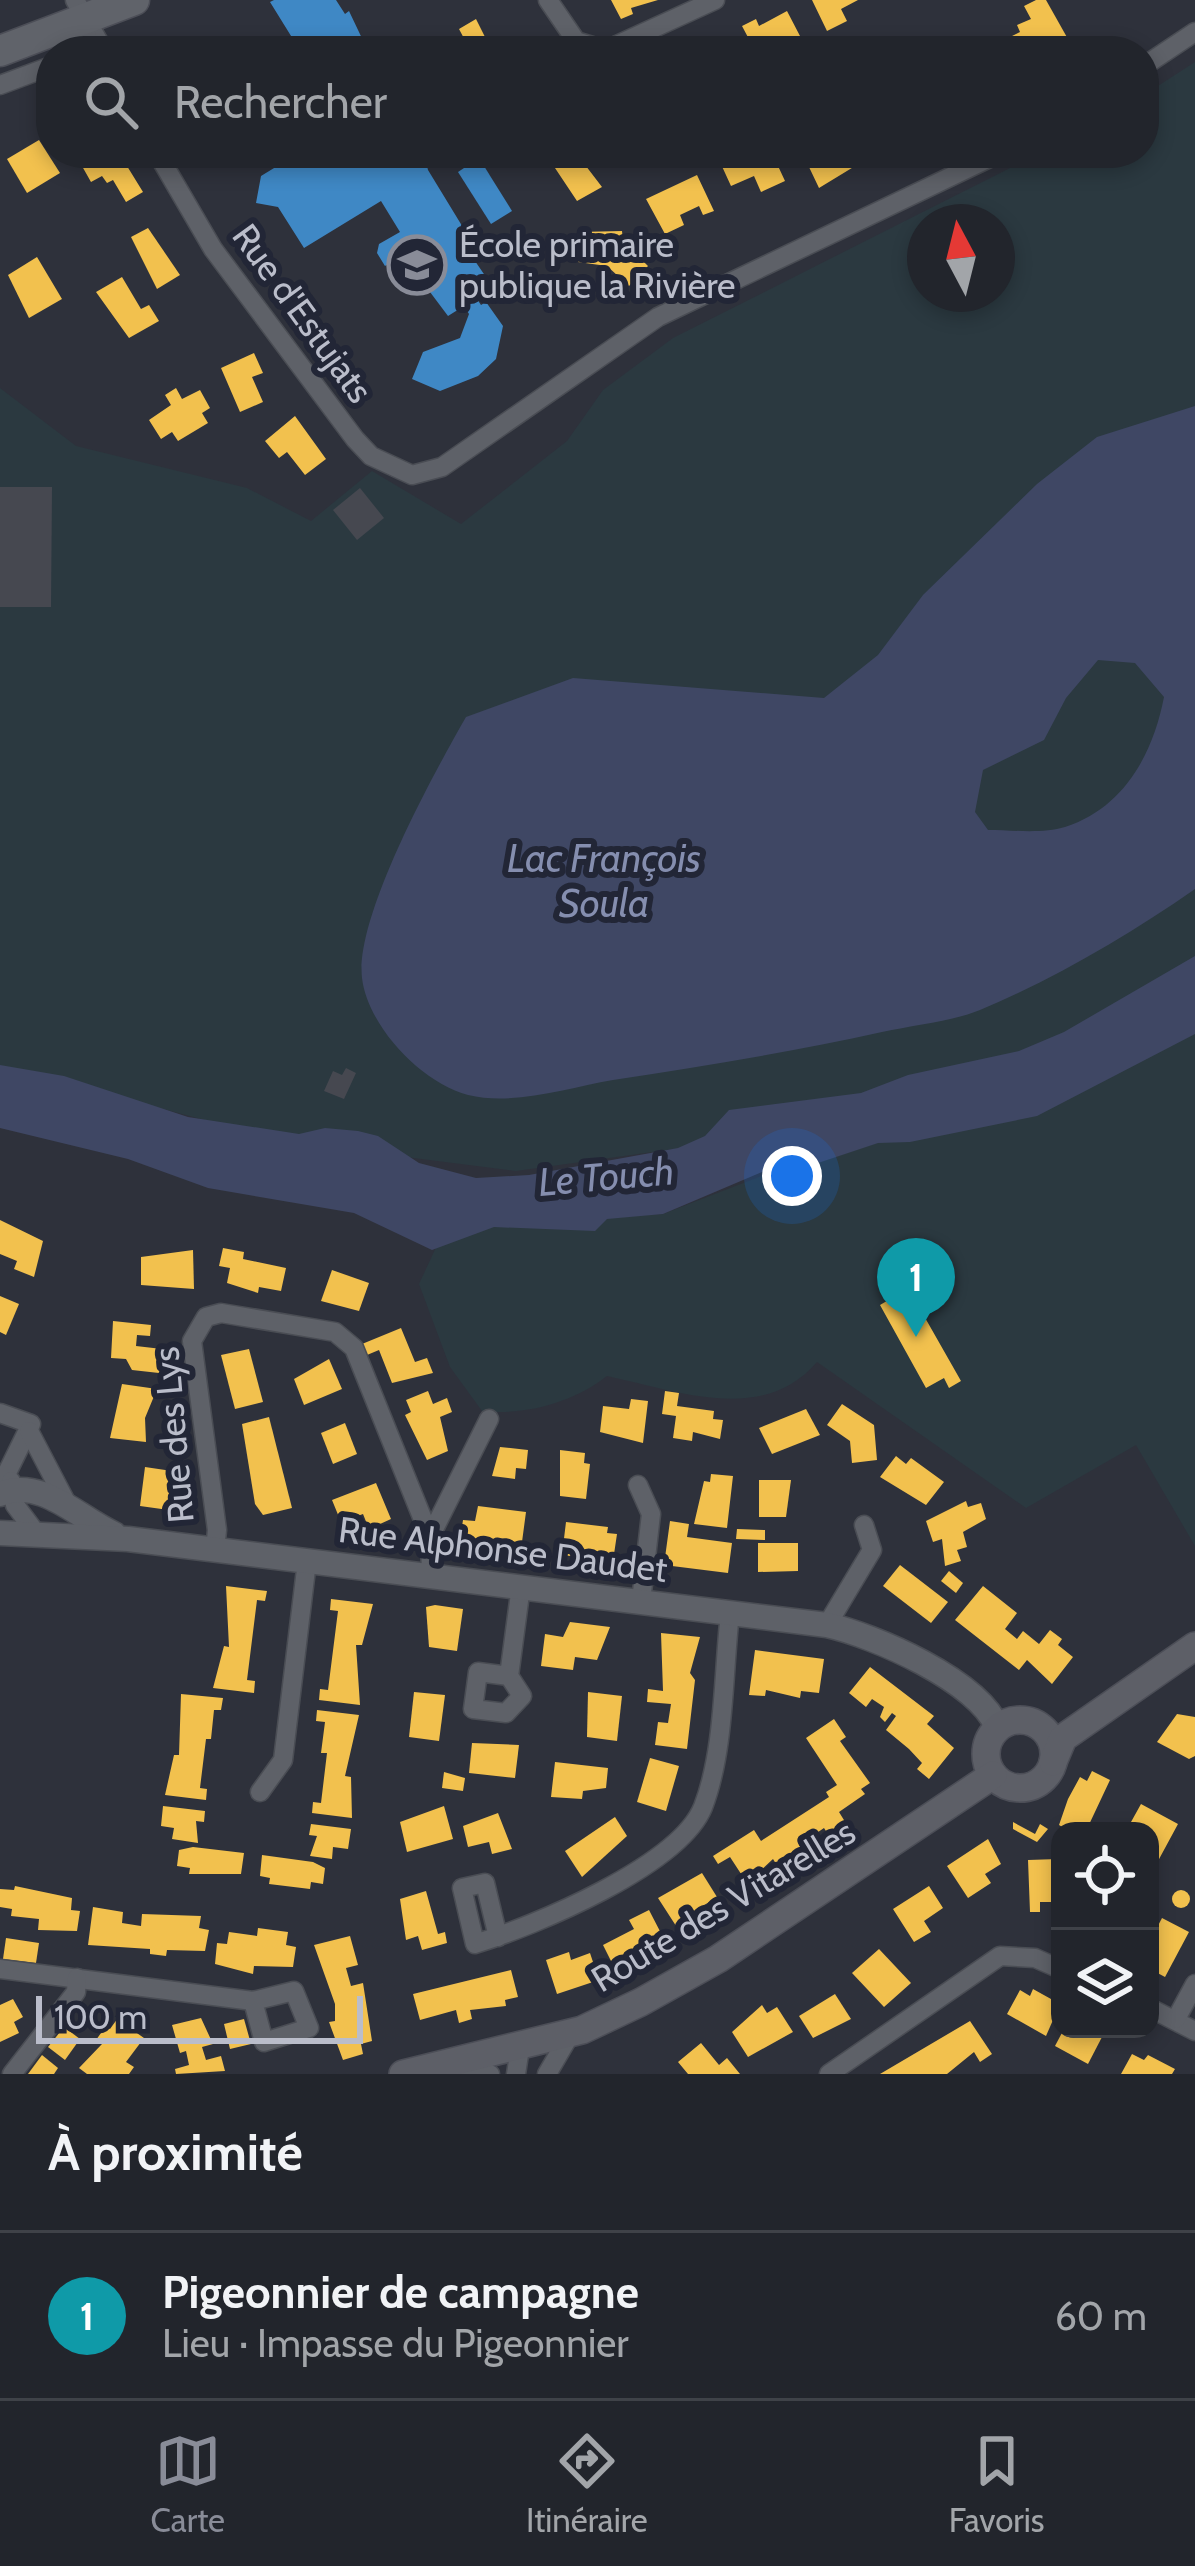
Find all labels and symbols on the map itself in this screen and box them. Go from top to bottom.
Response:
north arrow [907,204,1015,312]
street label: Rue d'Estujats [223,215,383,411]
place label: École primaire publique la Rivière [459,222,736,307]
school or university icon: École primaire publique la Rivière [386,234,448,296]
water label: Lac François Soula [507,834,701,927]
water label: Le Touch [536,1146,676,1206]
your location [762,1146,822,1206]
pin: 1 [877,1238,955,1337]
street label: Rue des Lys [143,1345,203,1525]
street label: Rue Alphonse Daudet [336,1507,670,1591]
street label: Route des Vitarelles [583,1809,863,2001]
scale bar [36,1990,363,2043]

